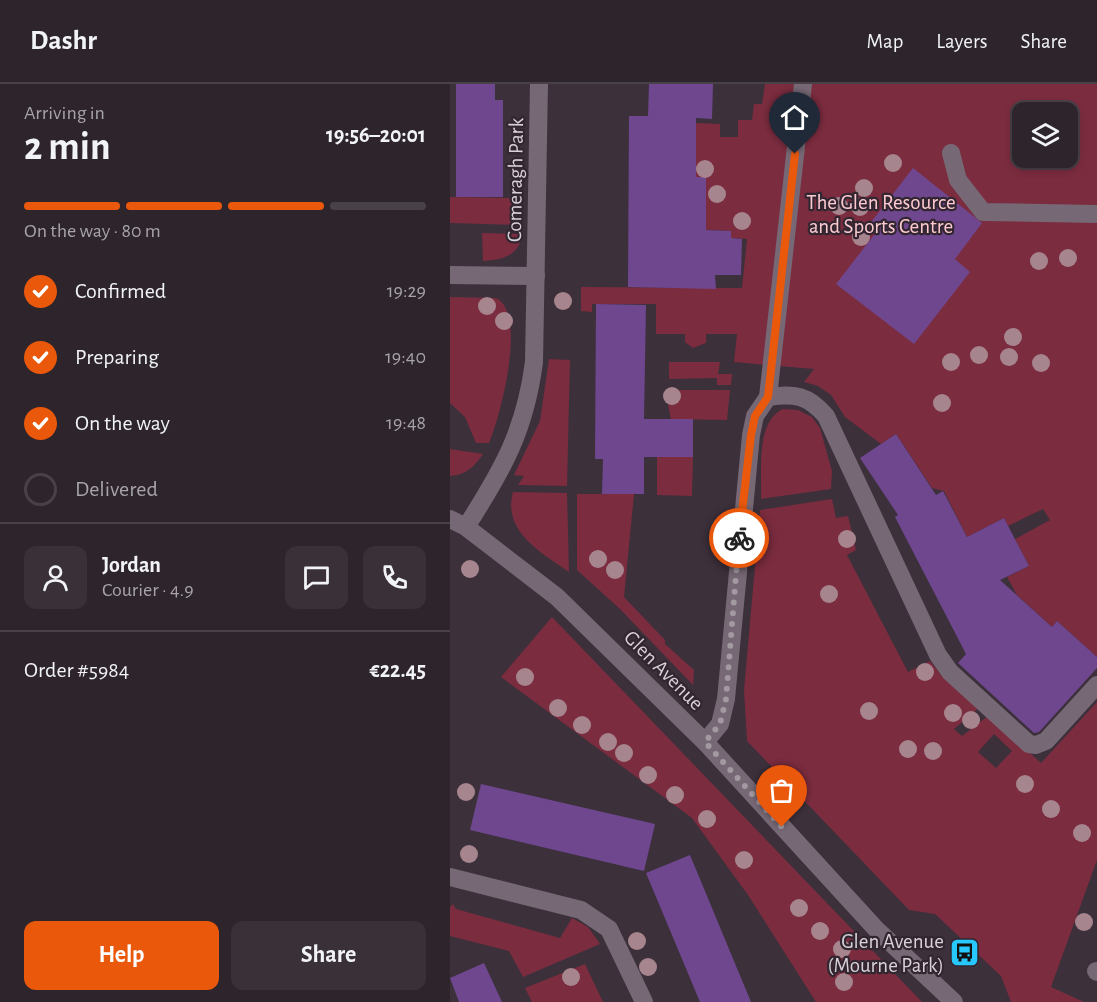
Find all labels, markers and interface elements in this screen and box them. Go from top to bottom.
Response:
text: Dashr [30,27,97,55]
text: Map [867,31,903,52]
text: Layers [936,31,987,52]
text: Share [1020,31,1067,52]
pin [769,92,820,154]
icon: home [778,101,811,134]
map controls [1012,102,1078,168]
button: layers [1012,102,1078,168]
text: Arriving in [24,103,105,123]
street label: Comeragh Park [504,117,527,242]
text: 19:56–20:01 [326,124,426,146]
text: 2 min [24,128,111,167]
park label: The Glen Resource and Sports Centre [806,192,956,237]
text: On the way · 80 m [24,221,161,241]
icon: check [24,275,57,308]
text: Confirmed [75,280,166,302]
text: 19:29 [387,281,426,301]
icon: check [24,341,57,374]
text: Preparing [75,346,159,368]
text: 19:40 [385,347,426,367]
icon: check [24,407,57,440]
text: On the way [75,412,170,434]
text: 19:48 [386,413,426,433]
text: Delivered [75,478,158,500]
courier [709,508,769,568]
icon: bike [723,522,756,555]
button: person [24,546,87,609]
button: chat [285,546,348,609]
button: phone [363,546,426,609]
text: Jordan [102,554,161,576]
text: Courier · 4.9 [102,580,194,600]
street label: Glen Avenue [620,627,707,714]
text: Order #5984 [24,659,129,681]
text: €22.45 [369,659,426,681]
pin [756,765,807,827]
icon: bag [765,774,798,807]
button: Help [24,921,219,990]
button: Share [231,921,426,990]
place label: Glen Avenue (Mourne Park) [828,931,944,976]
bus stop icon: Glen Avenue (Mourne Park) [949,937,981,969]

